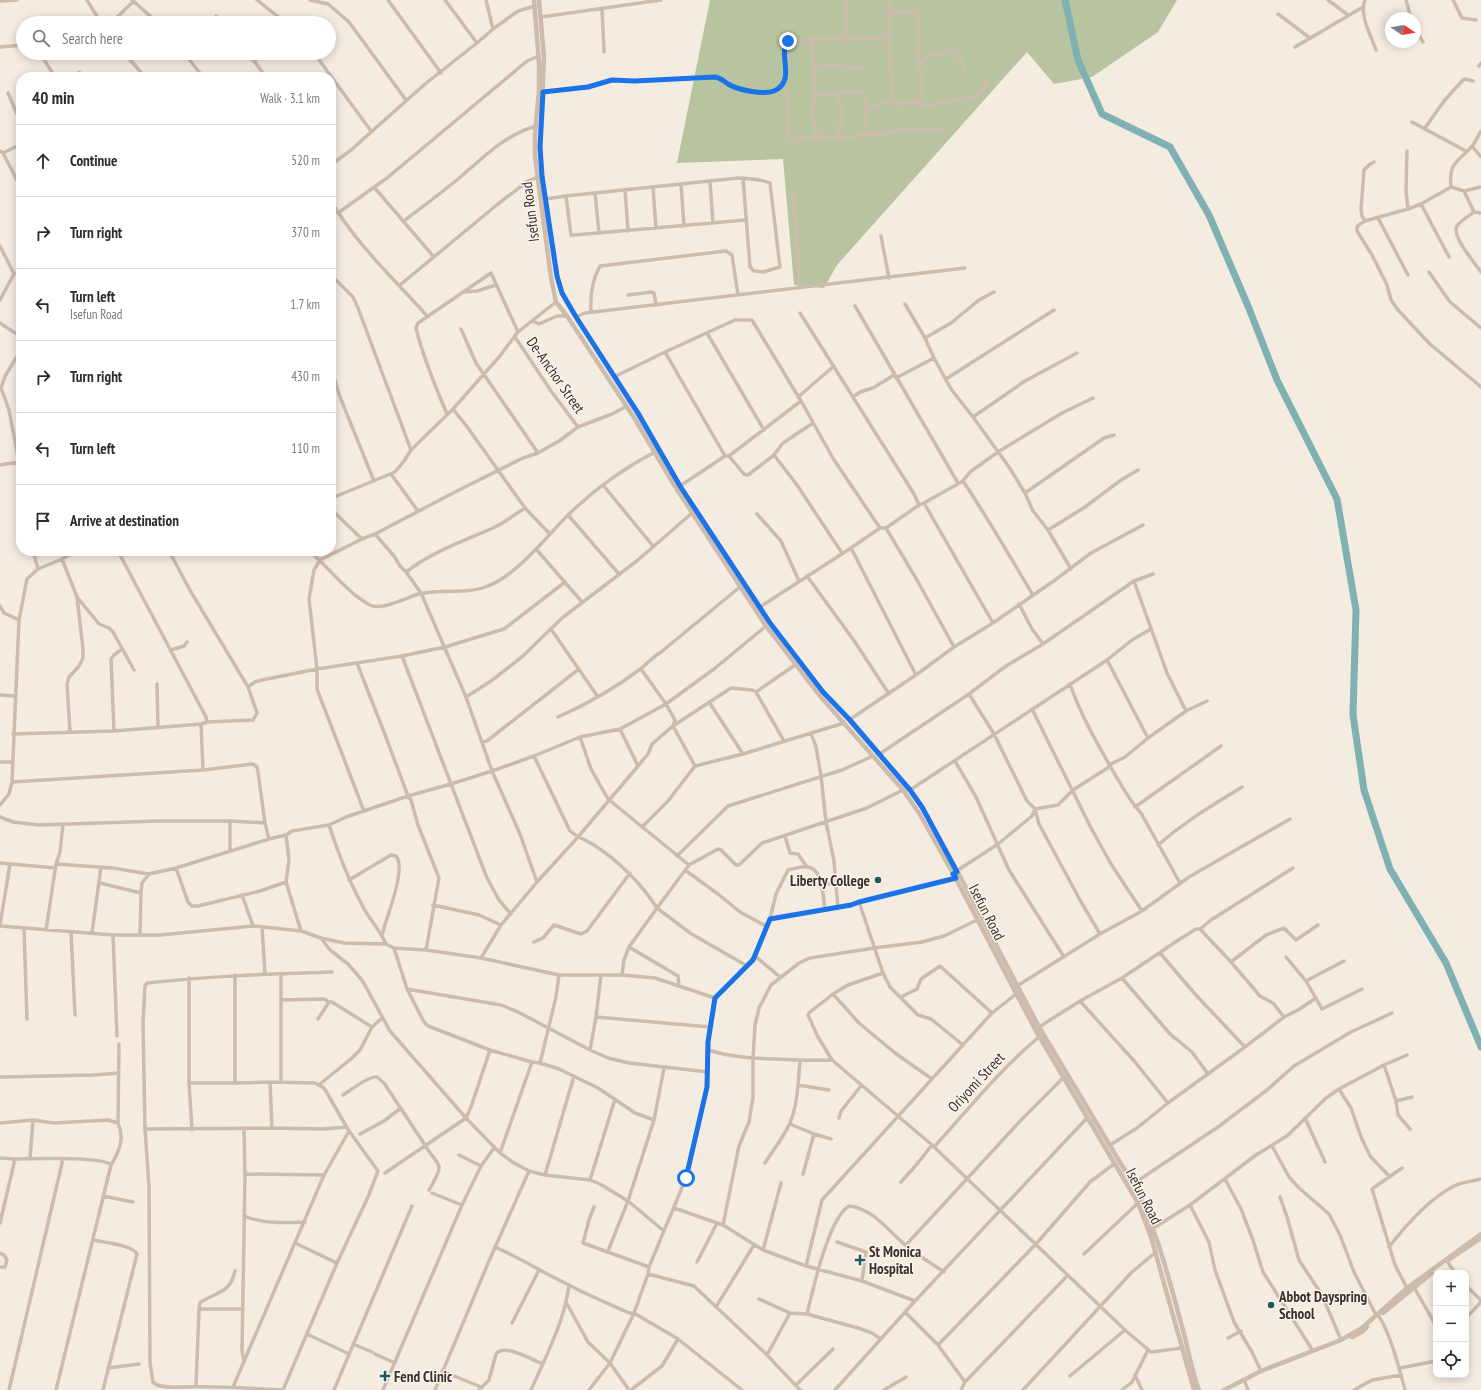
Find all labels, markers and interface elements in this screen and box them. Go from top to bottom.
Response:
north arrow [1385,12,1421,48]
search box [16,16,336,60]
icon: search [30,27,52,49]
text: Search here [62,29,123,48]
route end [779,32,797,50]
text: 40 min [32,87,74,109]
text: Walk · 3.1 km [260,90,320,107]
icon: ahead [32,150,54,172]
text: Continue [70,151,117,170]
text: 520 m [291,152,320,169]
street label: Isefun Road [517,181,543,243]
icon: right [32,222,54,244]
text: Turn right [70,223,122,242]
text: 370 m [291,224,320,241]
text: Turn left [70,287,115,306]
icon: left [32,294,54,316]
text: 1.7 km [290,296,320,313]
text: Isefun Road [70,306,122,323]
street label: De-Anchor Street [523,333,589,417]
icon: right [32,366,54,388]
text: Turn right [70,367,122,386]
text: 430 m [291,368,320,385]
icon: left [32,438,54,460]
text: Turn left [70,439,115,458]
text: 110 m [291,440,320,457]
icon: arrive [32,510,54,532]
text: Arrive at destination [70,511,179,530]
place label: Liberty College [790,871,870,890]
marker: Liberty College [873,875,883,885]
street label: Isefun Road [965,881,1009,943]
street label: Oriyomi Street [943,1048,1009,1116]
street label: Isefun Road [1122,1165,1166,1227]
route start [677,1169,695,1187]
place label: St Monica Hospital [869,1242,921,1278]
marker: St Monica Hospital [854,1254,866,1266]
map controls [1433,1270,1469,1378]
button: + [1433,1270,1469,1306]
place label: Abbot Dayspring School [1278,1287,1368,1323]
marker: Abbot Dayspring School [1266,1300,1276,1310]
button: − [1433,1306,1469,1342]
button: locate [1433,1342,1469,1378]
place label: Fend Clinic [394,1367,453,1386]
marker: Fend Clinic [379,1370,391,1382]

